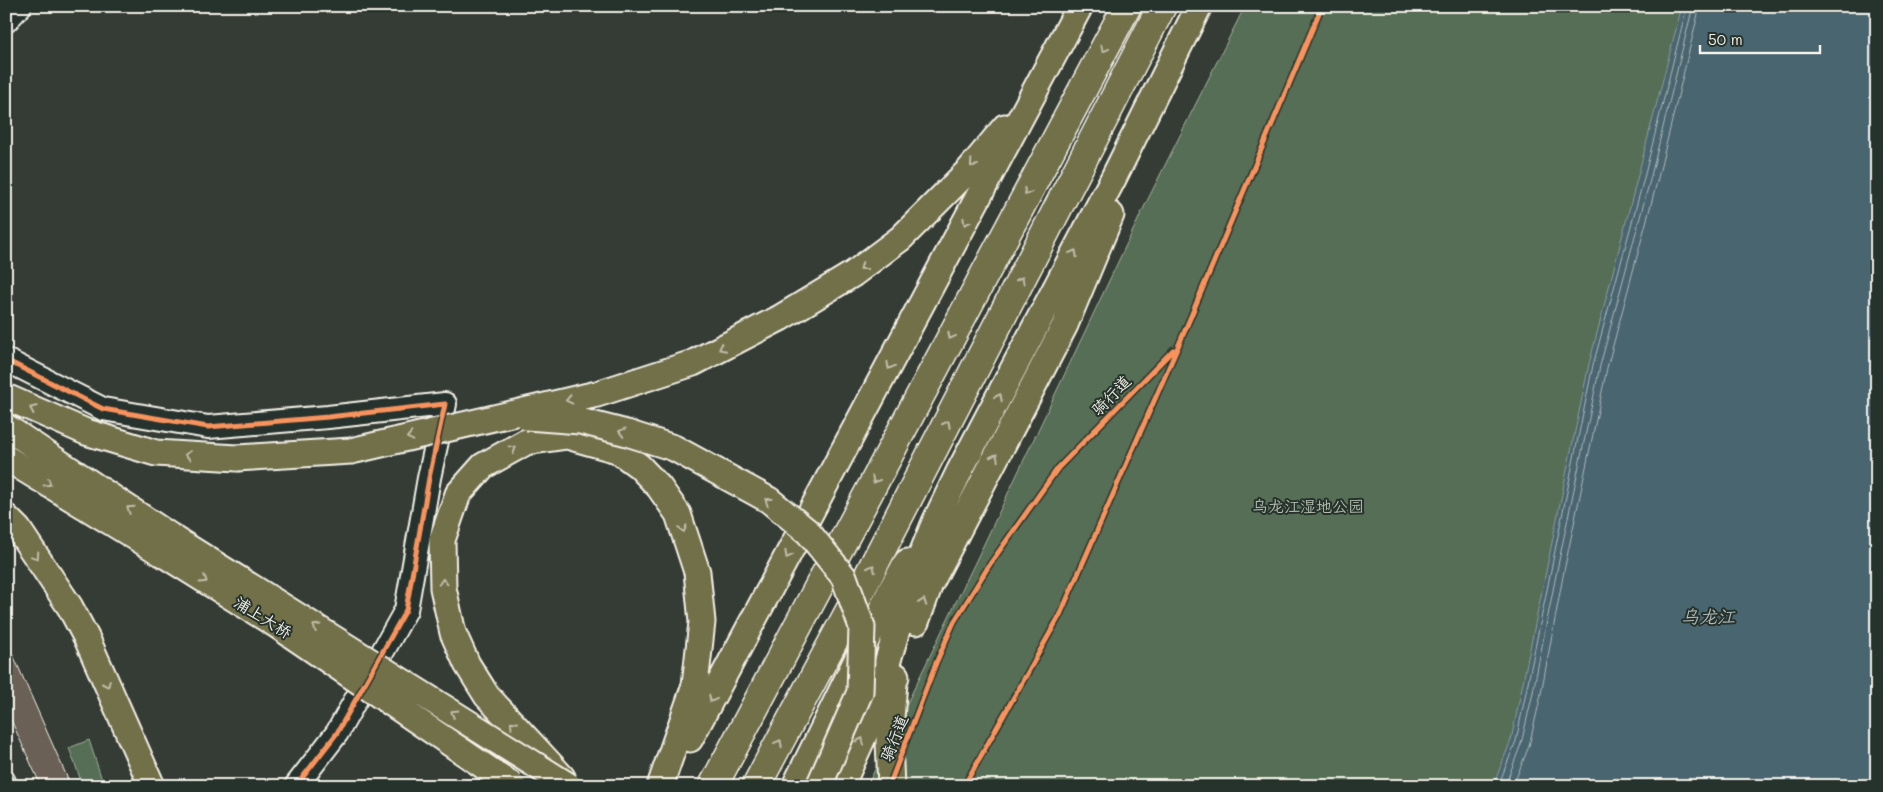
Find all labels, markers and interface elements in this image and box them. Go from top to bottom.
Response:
scale bar [1700,22,1820,54]
text: 50 m [1708,29,1743,49]
one-way arrow [1100,44,1110,53]
one-way arrow [970,159,979,168]
one-way arrow [1023,187,1033,196]
one-way arrow [962,217,972,226]
one-way arrow [1068,249,1078,258]
one-way arrow [859,261,869,270]
one-way arrow [1015,276,1025,285]
one-way arrow [947,331,957,340]
one-way arrow [718,342,727,352]
one-way arrow [886,361,896,370]
street label: 骑行道 [1086,370,1135,419]
one-way arrow [993,393,1003,402]
one-way arrow [564,394,573,405]
one-way arrow [29,405,38,416]
one-way arrow [941,420,951,429]
one-way arrow [618,427,626,438]
one-way arrow [406,431,415,442]
one-way arrow [508,446,517,456]
one-way arrow [184,450,192,461]
one-way arrow [989,453,999,462]
one-way arrow [871,474,881,483]
one-way arrow [42,477,51,487]
park label: 乌龙江湿地公园 [1252,495,1364,516]
one-way arrow [764,498,774,507]
one-way arrow [126,505,135,515]
one-way arrow [677,524,687,533]
one-way arrow [30,550,39,559]
one-way arrow [784,550,794,559]
one-way arrow [866,565,876,574]
one-way arrow [198,574,208,583]
one-way arrow [437,578,448,586]
street label: 浦上大桥 [231,591,296,642]
one-way arrow [917,599,927,607]
water label: 乌龙江 [1681,604,1736,628]
one-way arrow [312,624,322,633]
one-way arrow [100,679,111,688]
one-way arrow [708,693,718,702]
one-way arrow [450,710,459,720]
street label: 骑行道 [875,712,912,764]
one-way arrow [510,721,519,730]
one-way arrow [854,737,865,746]
one-way arrow [773,739,783,748]

